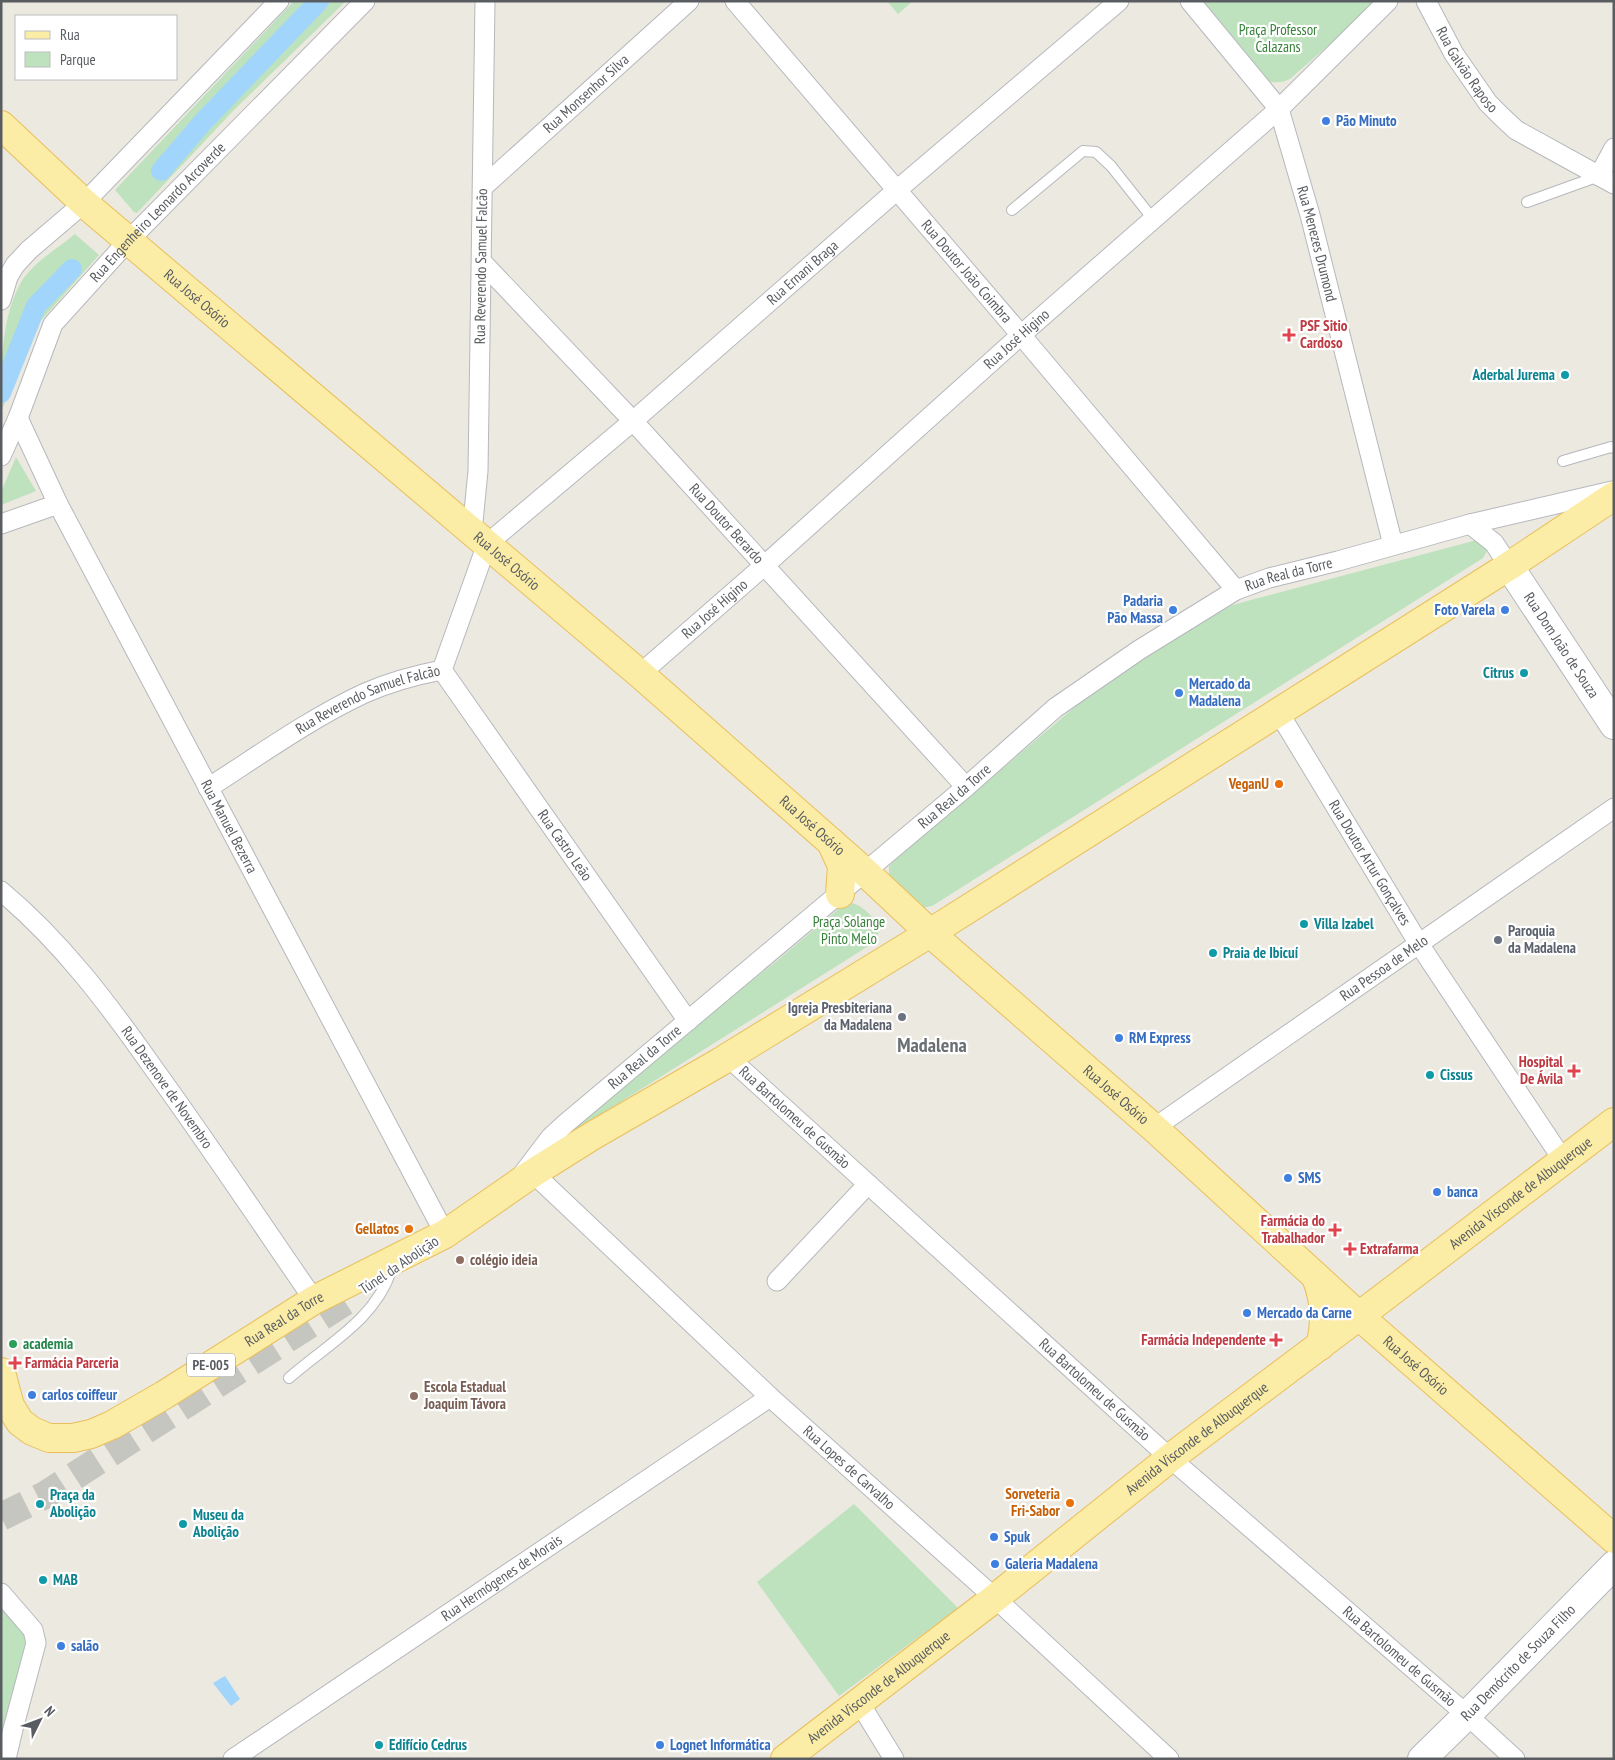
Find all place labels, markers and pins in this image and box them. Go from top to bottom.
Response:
place label: Pão Minuto [1336,111,1397,130]
marker: Pão Minuto [1320,115,1332,127]
place label: PSF Sitio Cardoso [1300,316,1348,352]
marker: PSF Sitio Cardoso [1282,328,1296,342]
place label: Aderbal Jurema [1471,365,1555,384]
marker: Aderbal Jurema [1559,369,1571,381]
place label: Padaria Pão Massa [1107,591,1163,627]
place label: Foto Varela [1435,600,1495,619]
marker: Padaria Pão Massa [1167,604,1179,616]
marker: Foto Varela [1499,604,1511,616]
place label: Citrus [1483,663,1514,682]
marker: Citrus [1518,667,1530,679]
place label: Mercado da Madalena [1189,674,1251,710]
marker: Mercado da Madalena [1173,687,1185,699]
place label: VeganU [1228,774,1269,793]
marker: VeganU [1273,778,1285,790]
place label: Villa Izabel [1313,914,1374,933]
marker: Villa Izabel [1298,918,1310,930]
place label: Paroquia da Madalena [1508,921,1576,957]
marker: Paroquia da Madalena [1492,934,1504,946]
place label: Praia de Ibicuí [1223,943,1299,962]
marker: Praia de Ibicuí [1207,947,1219,959]
place label: Igreja Presbiteriana da Madalena [788,998,892,1034]
marker: Igreja Presbiteriana da Madalena [896,1011,908,1023]
place label: RM Express [1129,1028,1191,1047]
marker: RM Express [1113,1032,1125,1044]
place label: Hospital De Ávila [1519,1052,1563,1088]
marker: Hospital De Ávila [1567,1064,1581,1078]
place label: Cissus [1440,1065,1473,1084]
marker: Cissus [1424,1069,1436,1081]
place label: SMS [1298,1168,1322,1187]
marker: SMS [1282,1172,1294,1184]
place label: banca [1447,1182,1478,1201]
marker: banca [1431,1186,1443,1198]
place label: Farmácia do Trabalhador [1261,1211,1326,1247]
place label: Gellatos [355,1219,399,1238]
marker: Gellatos [403,1223,415,1235]
marker: Farmácia do Trabalhador [1329,1224,1341,1236]
place label: Extrafarma [1360,1239,1419,1258]
marker: Extrafarma [1344,1243,1356,1255]
place label: colégio ideia [470,1250,538,1269]
marker: colégio ideia [454,1254,466,1266]
place label: Mercado da Carne [1257,1303,1352,1322]
marker: Mercado da Carne [1241,1307,1253,1319]
place label: Farmácia Independente [1141,1330,1266,1349]
place label: academia [23,1334,73,1353]
marker: Farmácia Independente [1270,1334,1282,1346]
marker: academia [7,1338,19,1350]
place label: Farmácia Parceria [25,1353,119,1372]
marker: Farmácia Parceria [9,1357,21,1369]
place label: Escola Estadual Joaquim Távora [423,1377,506,1413]
place label: carlos coiffeur [42,1385,118,1404]
marker: carlos coiffeur [26,1389,38,1401]
marker: Escola Estadual Joaquim Távora [408,1390,420,1402]
place label: Sorveteria Fri-Sabor [1005,1484,1061,1520]
place label: Praça da Abolição [49,1485,96,1521]
marker: Sorveteria Fri-Sabor [1064,1497,1076,1509]
marker: Praça da Abolição [34,1498,46,1510]
place label: Museu da Abolição [192,1505,244,1541]
marker: Museu da Abolição [177,1518,189,1530]
place label: Spuk [1004,1527,1031,1546]
marker: Spuk [988,1531,1000,1543]
place label: Galeria Madalena [1005,1554,1098,1573]
marker: Galeria Madalena [989,1558,1001,1570]
place label: MAB [53,1570,78,1589]
marker: MAB [37,1574,49,1586]
place label: salão [71,1636,99,1655]
marker: salão [55,1640,67,1652]
place label: Edifício Cedrus [389,1735,467,1754]
place label: Lognet Informática [670,1735,771,1754]
marker: Edifício Cedrus [373,1739,385,1751]
marker: Lognet Informática [654,1739,666,1751]

